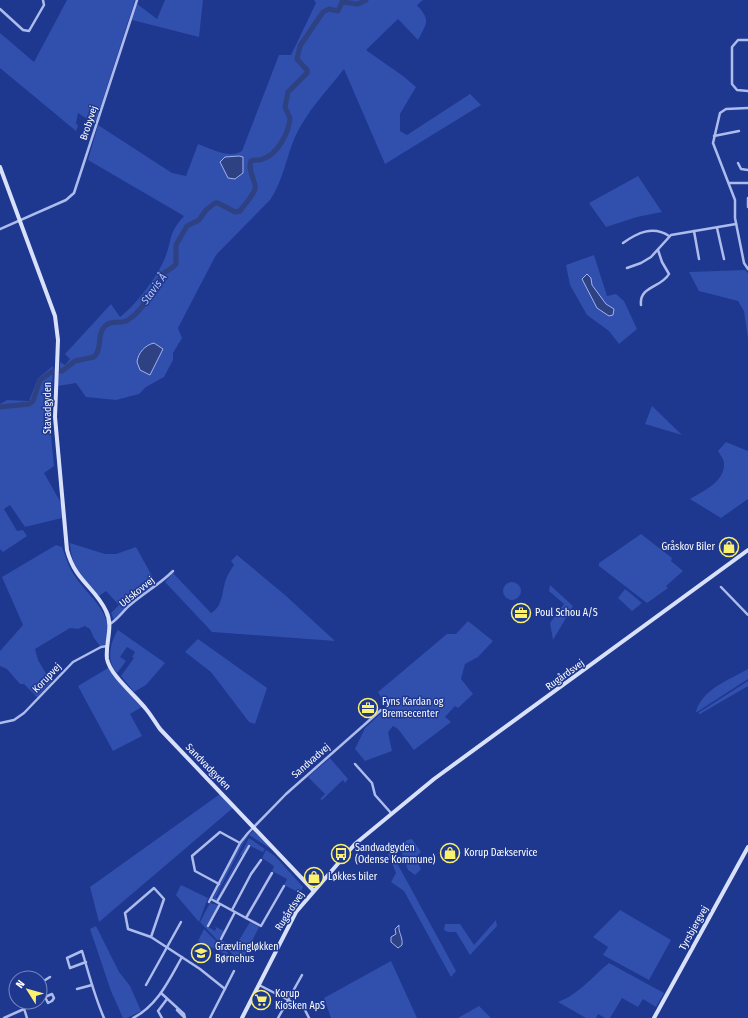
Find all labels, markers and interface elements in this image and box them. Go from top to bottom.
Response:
street label: Brobyvej [78,104,100,142]
water label: Stavis Å [137,270,170,308]
street label: Stavadgyden [42,382,54,434]
shop icon: Gråskov Biler [718,536,740,558]
place label: Gråskov Biler [661,540,715,553]
street label: Udskovvej [117,574,157,610]
office icon: Poul Schou A/S [510,602,532,624]
place label: Poul Schou A/S [535,607,598,619]
street label: Rugårdsvej [543,656,587,693]
street label: Korupvej [30,661,64,695]
place label: Fyns Kardan og Bremsecenter [382,696,444,720]
office icon: Fyns Kardan og Bremsecenter [357,697,379,719]
street label: Sandvadgyden [183,741,233,793]
street label: Sandvadvej [289,741,333,781]
place label: Sandvadgyden (Odense Kommune) [355,842,436,866]
shop icon: Korup Dækservice [439,842,461,864]
bus stop icon: Sandvadgyden (Odense Kommune) [330,843,352,865]
place label: Korup Dækservice [464,847,538,859]
shop icon: Løkkes biler [303,866,325,888]
place label: Løkkes biler [328,871,378,883]
street label: Rugårdsvej [272,888,307,933]
street label: Tyrsbjergvej [677,904,711,952]
place label: Grævlingløkken Børnehus [215,941,278,965]
school or university icon: Grævlingløkken Børnehus [190,942,212,964]
north arrow [8,970,48,1010]
text: N [13,978,28,991]
place label: Korup Kiosken ApS [275,988,325,1012]
supermarket icon: Korup Kiosken ApS [250,989,272,1011]

